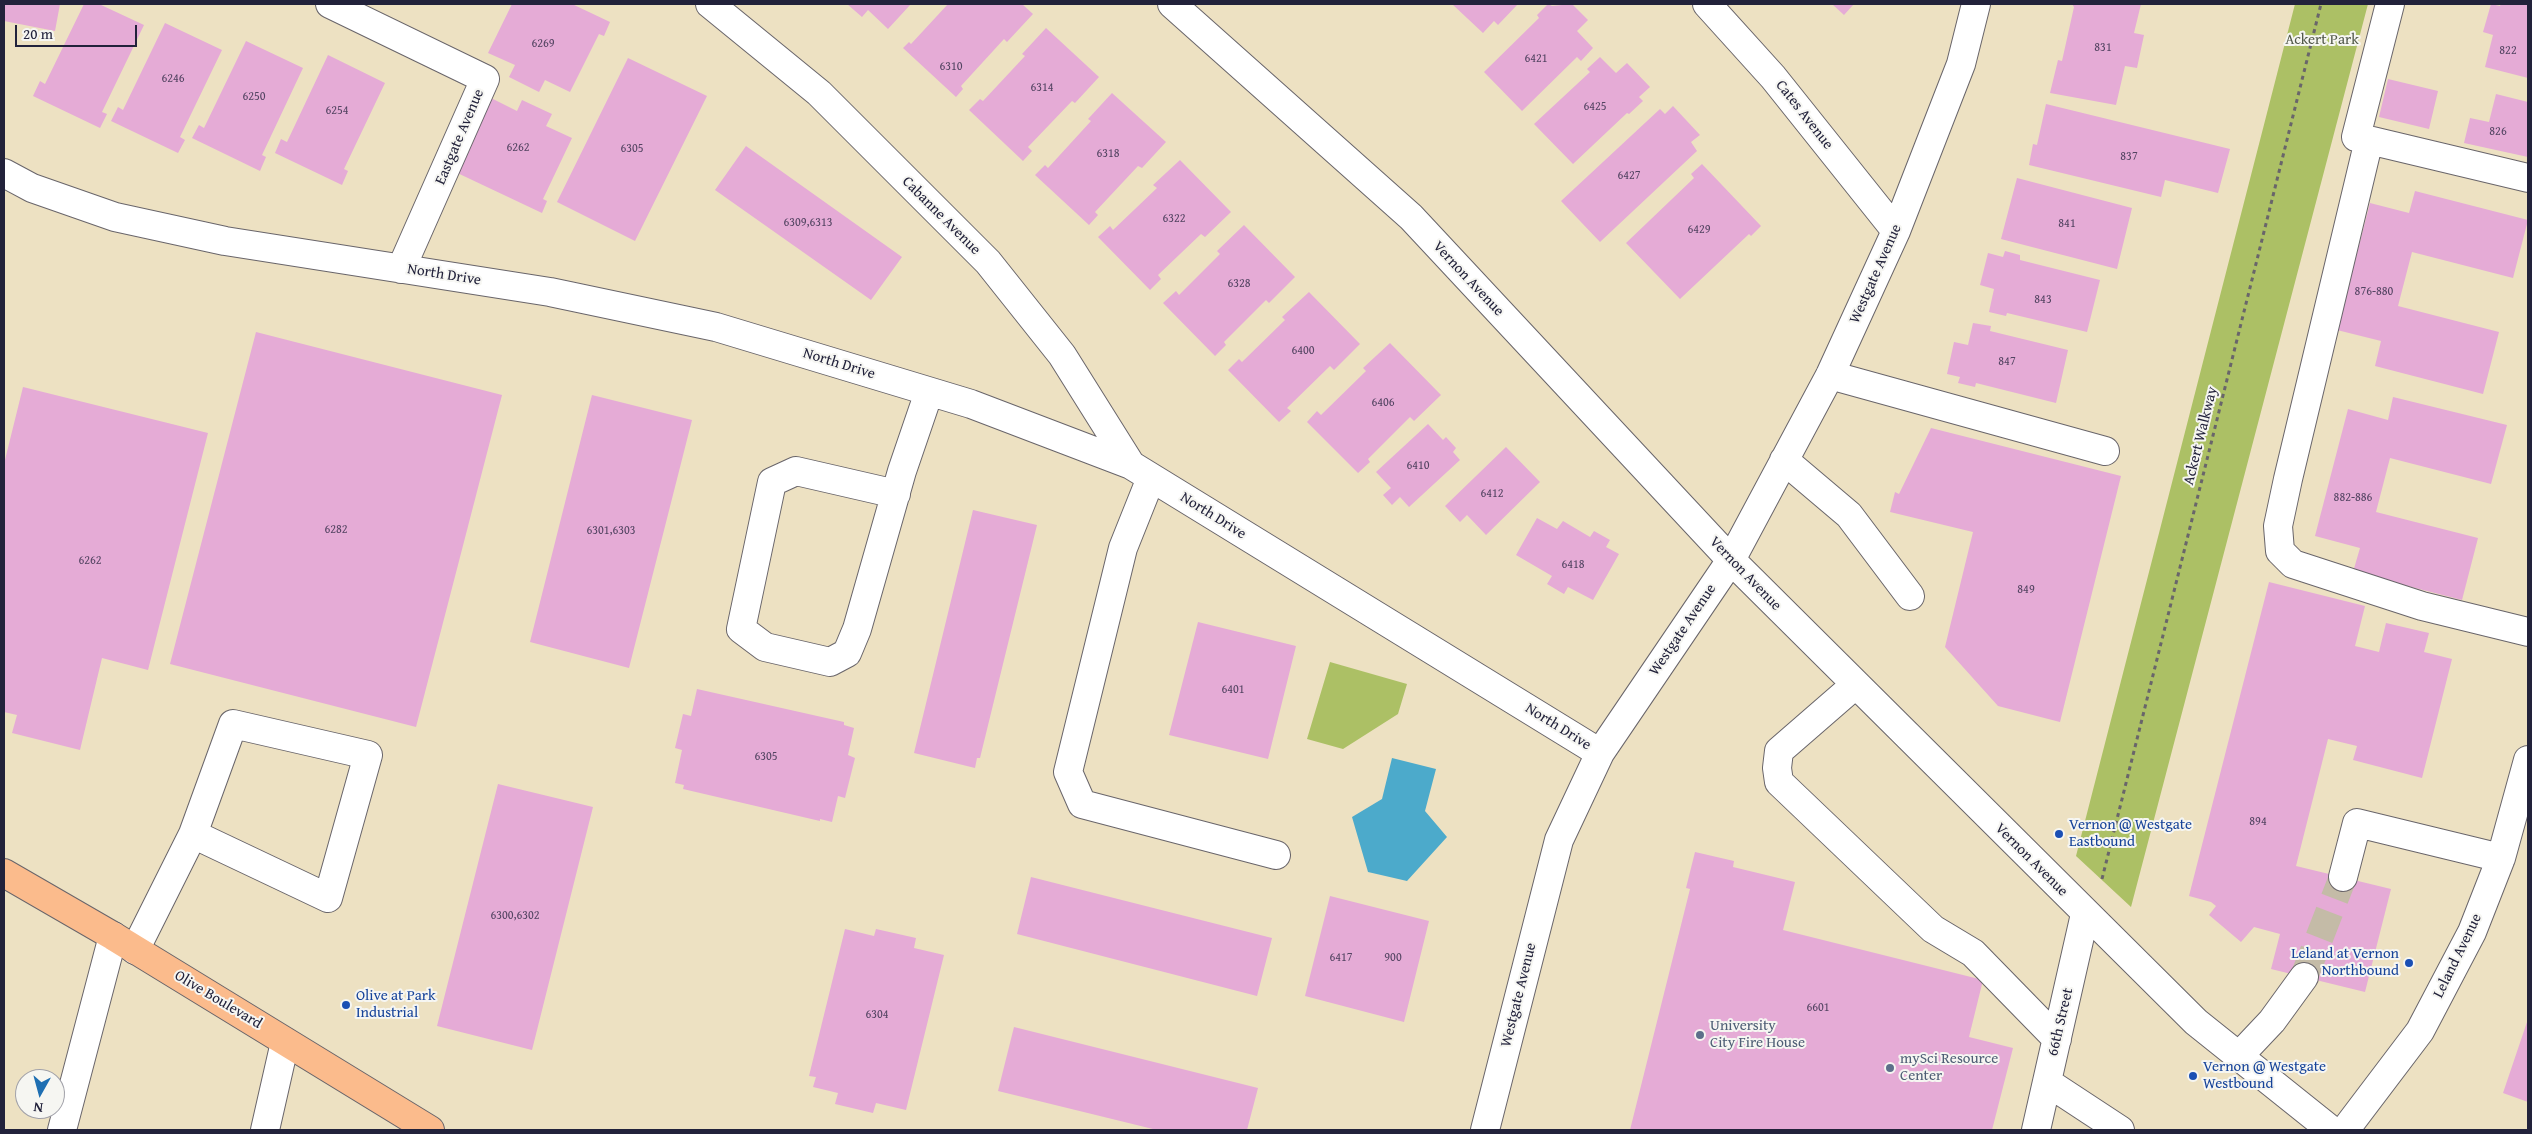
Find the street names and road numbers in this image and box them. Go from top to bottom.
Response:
street label: Cates Avenue [1771,77,1837,153]
street label: Eastgate Avenue [432,86,488,188]
street label: Cabanne Avenue [898,173,984,259]
street label: Westgate Avenue [1846,222,1906,326]
street label: Vernon Avenue [1429,238,1507,320]
street label: North Drive [406,260,482,290]
street label: North Drive [801,345,877,383]
street label: Ackert Walkway [2180,385,2222,487]
street label: North Drive [1177,489,1249,543]
street label: Vernon Avenue [1705,533,1785,615]
street label: Westgate Avenue [1646,581,1720,679]
street label: North Drive [1522,700,1594,754]
street label: Vernon Avenue [1991,820,2071,900]
street label: Leland Avenue [2430,911,2486,1001]
street label: Westgate Avenue [1497,941,1541,1049]
street label: Olive Boulevard [171,967,265,1033]
street label: 66th Street [2044,986,2078,1058]

